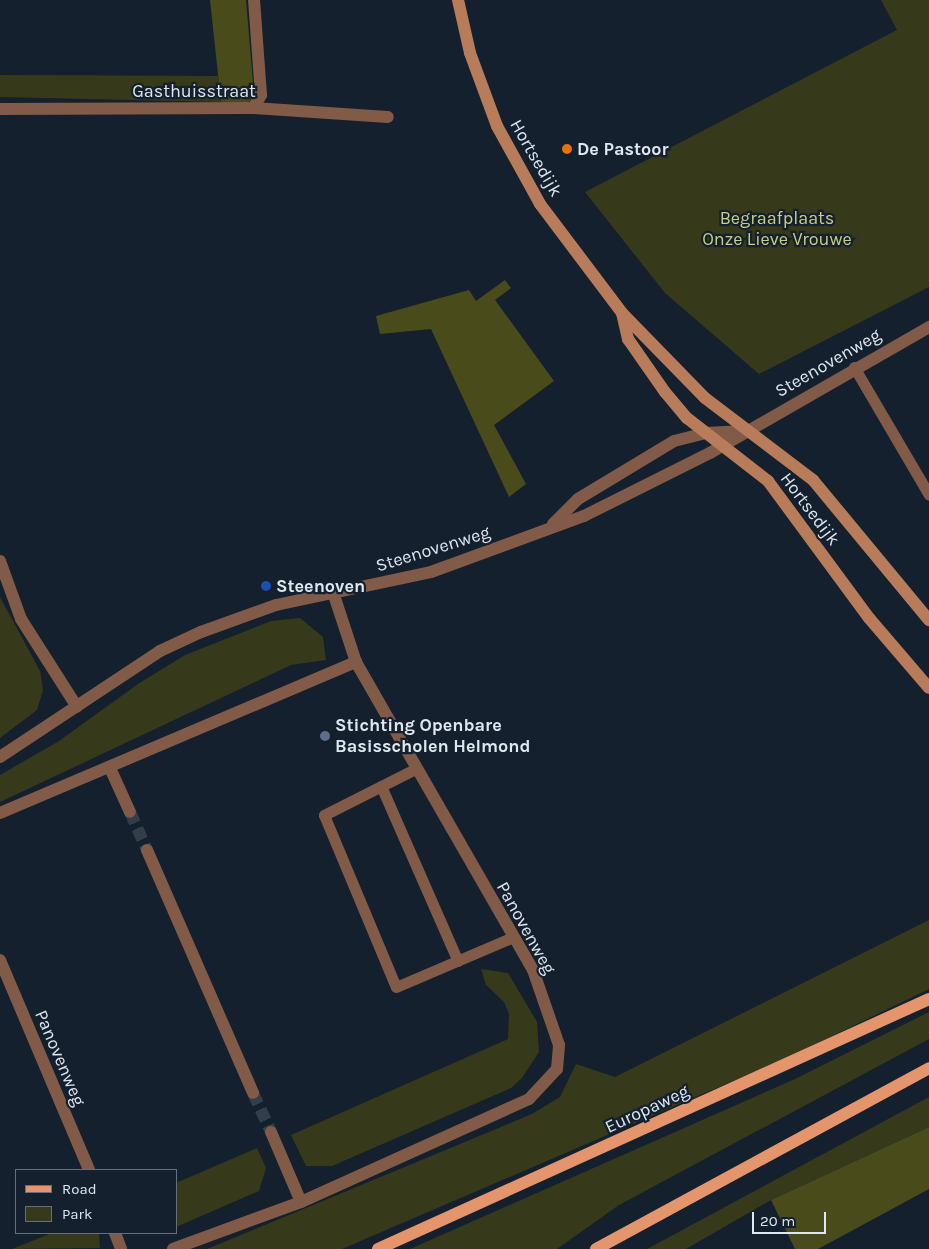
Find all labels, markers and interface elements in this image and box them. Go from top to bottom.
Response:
street label: Gasthuisstraat [132,80,256,102]
street label: Hortsedijk [505,116,567,200]
place label: De Pastoor [577,138,668,160]
marker: De Pastoor [561,143,573,155]
park label: Begraafplaats Onze Lieve Vrouwe [702,208,852,250]
street label: Steenovenweg [771,324,885,402]
street label: Hortsedijk [776,468,844,550]
street label: Steenovenweg [373,521,493,577]
place label: Steenoven [276,575,365,597]
marker: Steenoven [260,580,272,592]
place label: Stichting Openbare Basisscholen Helmond [335,715,531,758]
marker: Stichting Openbare Basisscholen Helmond [319,730,331,742]
street label: Panovenweg [492,878,560,978]
street label: Panovenweg [30,1007,90,1109]
street label: Europaweg [602,1080,692,1138]
legend [15,1169,178,1234]
text: Road [62,1180,97,1198]
scale bar [754,1202,828,1234]
text: Park [62,1205,92,1223]
text: 20 m [760,1212,795,1230]

